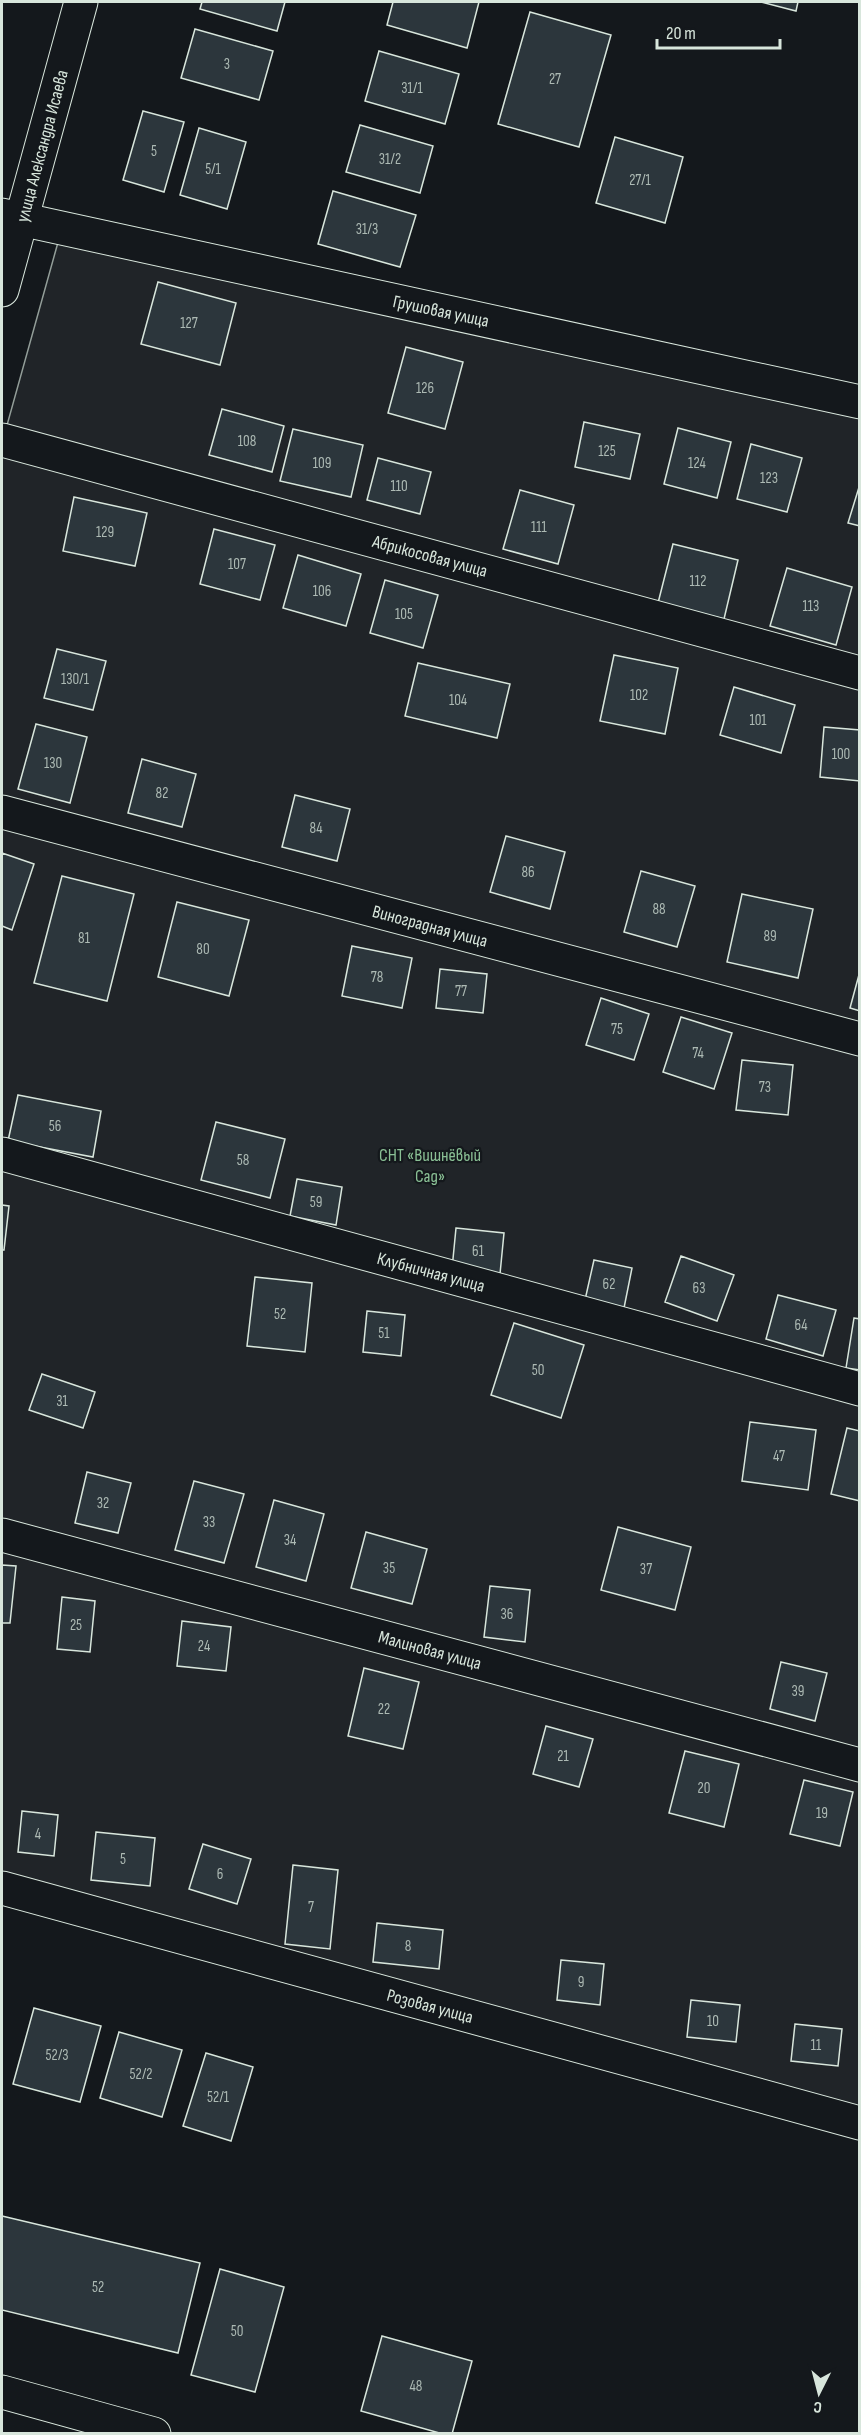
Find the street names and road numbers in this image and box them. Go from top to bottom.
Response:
street label: улица Александра Исаева [12,68,73,225]
street label: Грушовая улица [391,291,491,332]
street label: Абрикосовая улица [369,531,490,582]
street label: Виноградная улица [370,901,490,952]
street label: Клубничная улица [375,1248,487,1297]
street label: Малиновая улица [376,1627,484,1674]
street label: Розовая улица [384,1985,475,2028]

